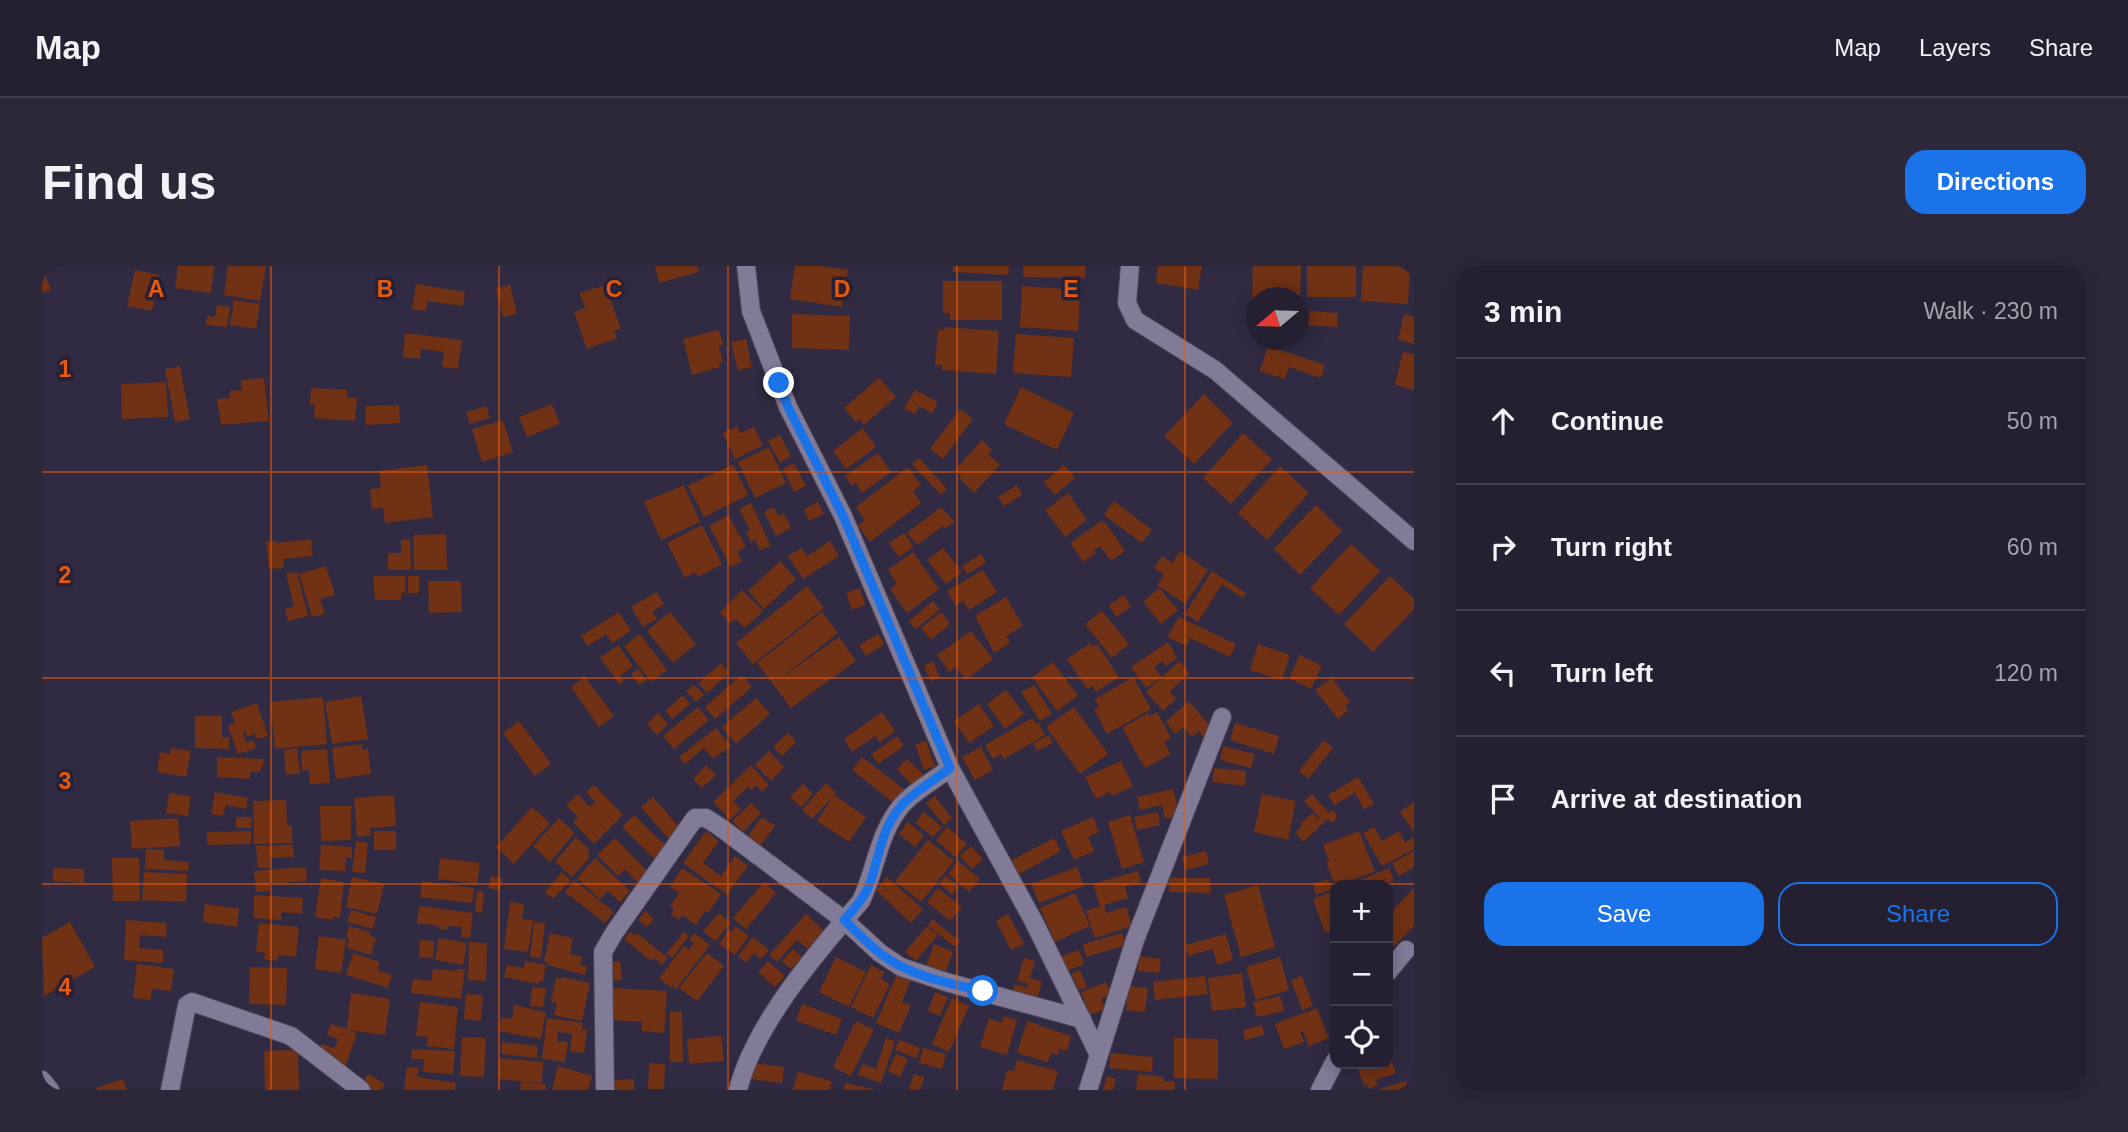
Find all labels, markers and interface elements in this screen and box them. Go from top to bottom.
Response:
text: Map [35,29,101,66]
text: Map [1834,34,1881,61]
text: Layers [1919,34,1991,61]
text: Share [2029,34,2093,61]
button: Directions [1905,150,2086,214]
text: Find us [42,155,216,209]
text: A [148,276,164,302]
text: B [377,276,393,302]
text: C [606,276,622,302]
text: D [834,276,850,302]
text: E [1063,276,1079,302]
north arrow [1246,287,1309,350]
text: 3 min [1484,295,1562,328]
text: Walk · 230 m [1923,298,2058,324]
text: 1 [59,356,72,382]
route end [763,367,794,398]
icon: ahead [1484,402,1522,440]
text: Continue [1551,406,1664,436]
text: 50 m [2007,408,2058,434]
icon: right [1484,528,1522,566]
text: Turn right [1551,532,1672,562]
text: 60 m [2007,534,2058,560]
text: 2 [59,562,71,588]
icon: left [1484,654,1522,692]
text: Turn left [1551,658,1653,688]
text: 120 m [1994,660,2058,686]
text: 3 [59,768,71,794]
icon: arrive [1484,780,1522,818]
text: Arrive at destination [1551,784,1802,814]
map controls [1330,880,1393,1069]
button: + [1330,880,1393,943]
button: Save [1484,882,1764,946]
button: Share [1778,882,2058,946]
button: − [1330,943,1393,1006]
text: 4 [59,974,72,1000]
route start [967,975,998,1006]
button: locate [1330,1006,1393,1069]

